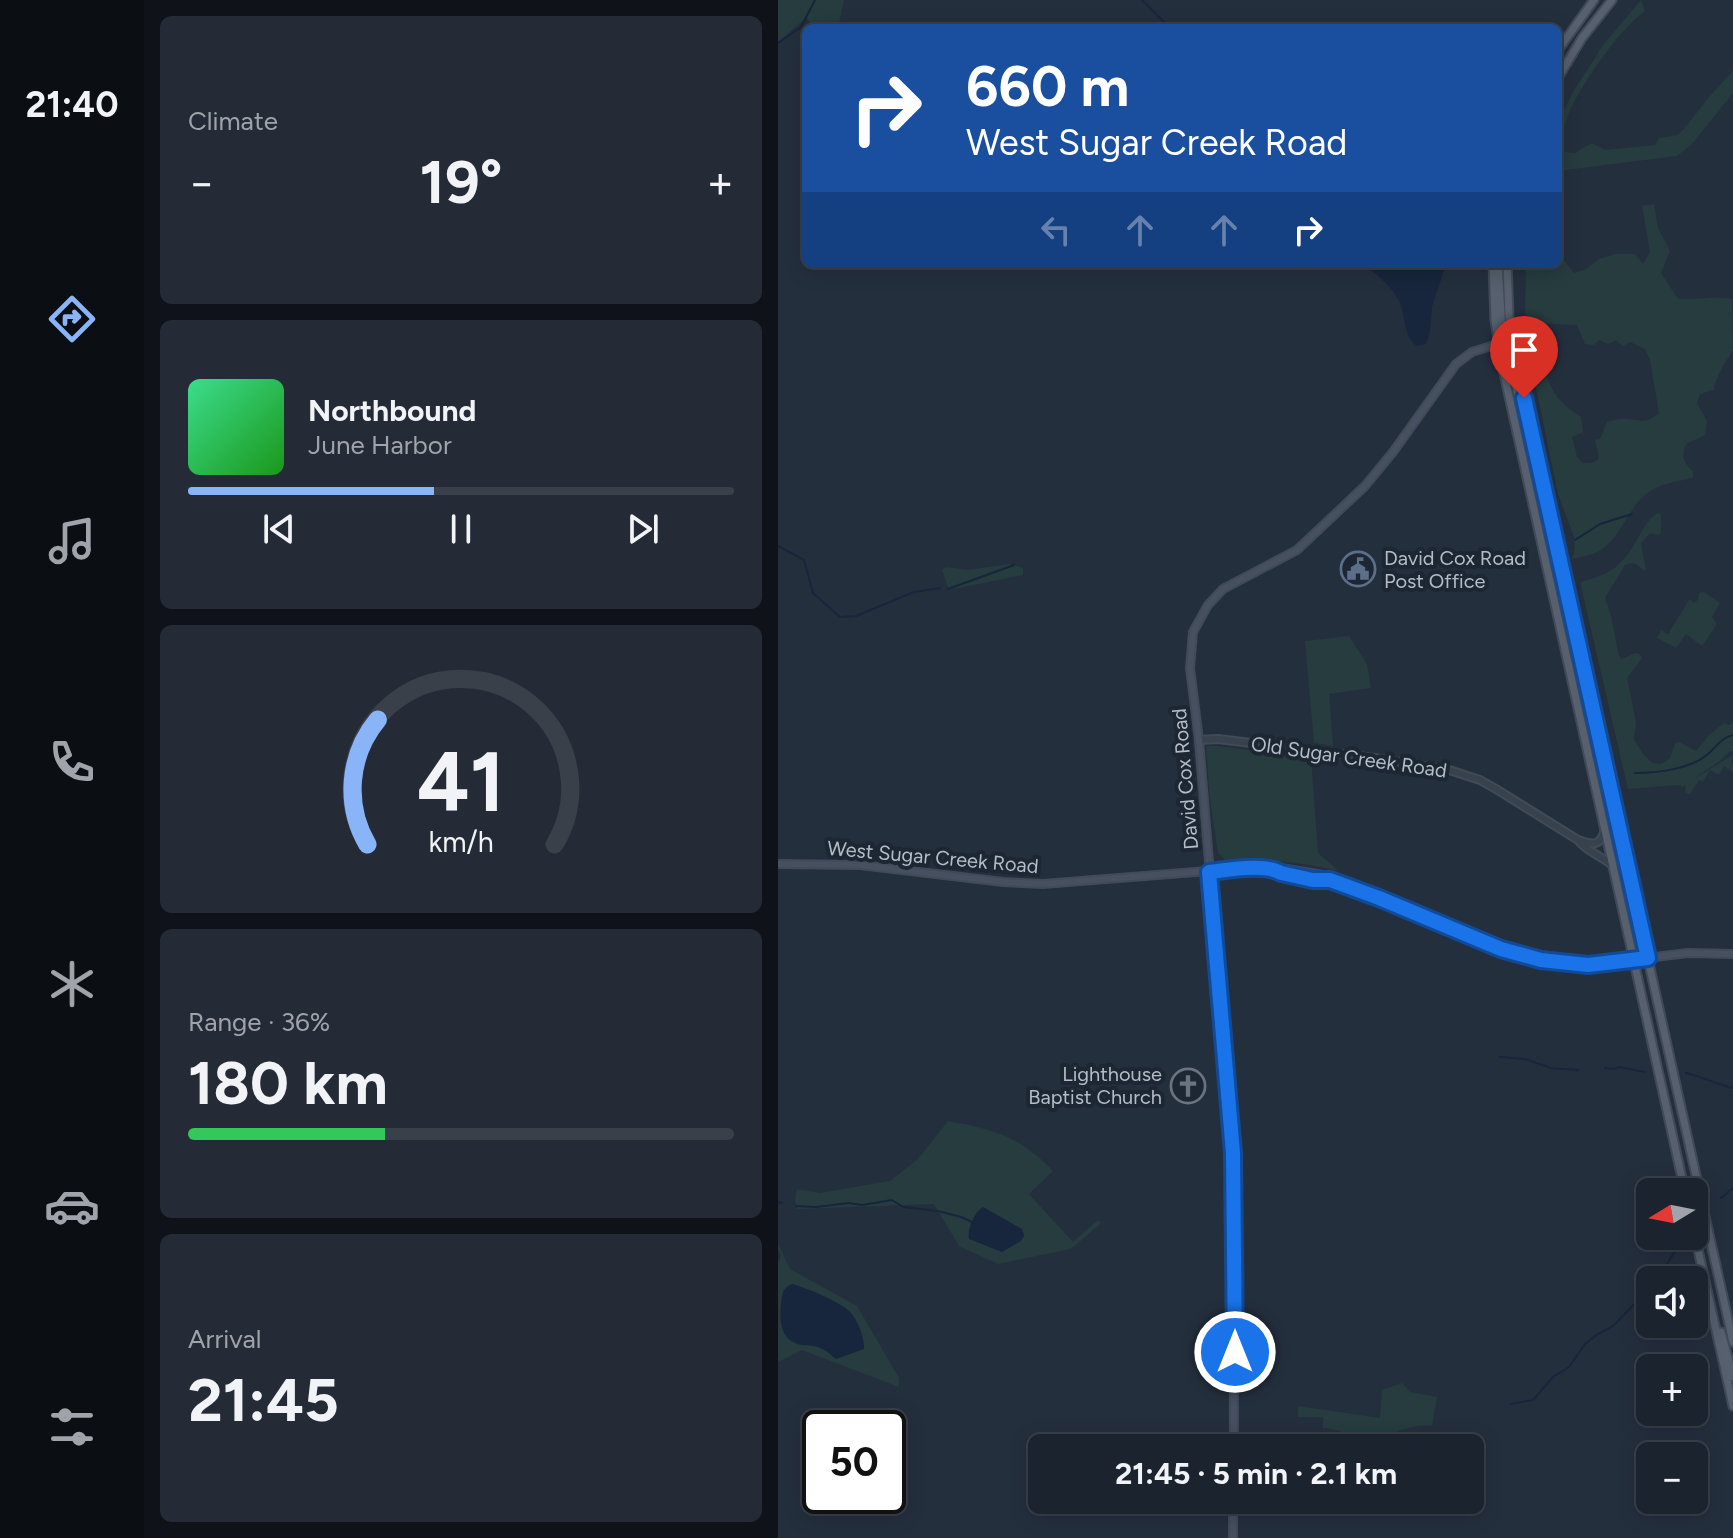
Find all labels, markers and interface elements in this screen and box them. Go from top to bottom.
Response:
text: 660 m [966,53,1129,120]
icon: right [834,56,938,160]
text: 21:40 [26,83,119,126]
text: Climate [188,105,278,137]
text: West Sugar Creek Road [966,121,1347,164]
text: 19° [420,146,502,218]
text: − [188,156,215,209]
text: + [707,156,734,209]
icon: left [1034,208,1078,252]
icon: ahead [1118,208,1162,252]
icon: ahead [1202,208,1246,252]
icon: right [1286,208,1330,252]
icon: directions [44,291,100,347]
pin [1490,316,1558,398]
icon: arrive [1502,328,1546,372]
text: Northbound [308,392,476,429]
text: June Harbor [308,429,452,461]
icon: previous [257,507,301,551]
icon: pause [439,507,483,551]
icon: next [621,507,665,551]
icon: music [44,513,100,569]
place label: David Cox Road Post Office [1384,546,1526,593]
public building icon: David Cox Road Post Office [1339,550,1377,588]
street label: David Cox Road [1167,707,1203,851]
street label: Old Sugar Creek Road [1250,731,1448,783]
text: 41 [417,732,505,832]
icon: phone [44,734,100,790]
text: km/h [428,825,494,859]
street label: West Sugar Creek Road [826,836,1040,878]
icon: climate [44,956,100,1012]
text: Range · 36% [188,1006,330,1038]
text: 180 km [188,1047,388,1119]
place label: Lighthouse Baptist Church [1028,1062,1162,1109]
church icon: Lighthouse Baptist Church [1169,1067,1207,1105]
icon: car [44,1178,100,1234]
north arrow [1636,1178,1708,1250]
map controls [1636,1178,1708,1514]
button: sound [1636,1266,1708,1338]
position arrow [1193,1310,1277,1394]
text: Arrival [188,1323,261,1355]
button: + [1636,1354,1708,1426]
text: 21:45 [188,1364,339,1436]
icon: filters [44,1399,100,1455]
speed limit sign: 50 [802,1410,906,1514]
button: − [1636,1442,1708,1514]
text: 21:45 · 5 min · 2.1 km [1115,1455,1397,1492]

